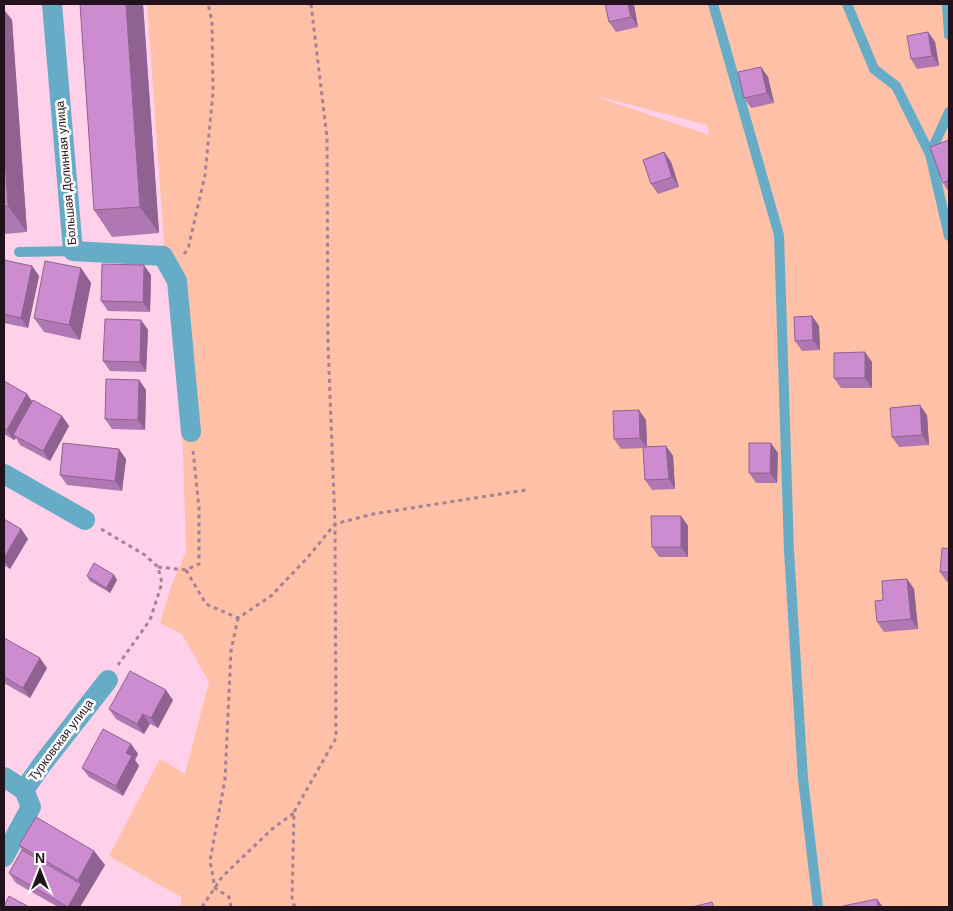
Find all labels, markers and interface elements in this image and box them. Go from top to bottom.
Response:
street label: Большая Долинная улица [53,100,79,246]
street label: Турковская улица [26,696,96,784]
north arrow [15,846,65,896]
text: N [35,850,45,866]

